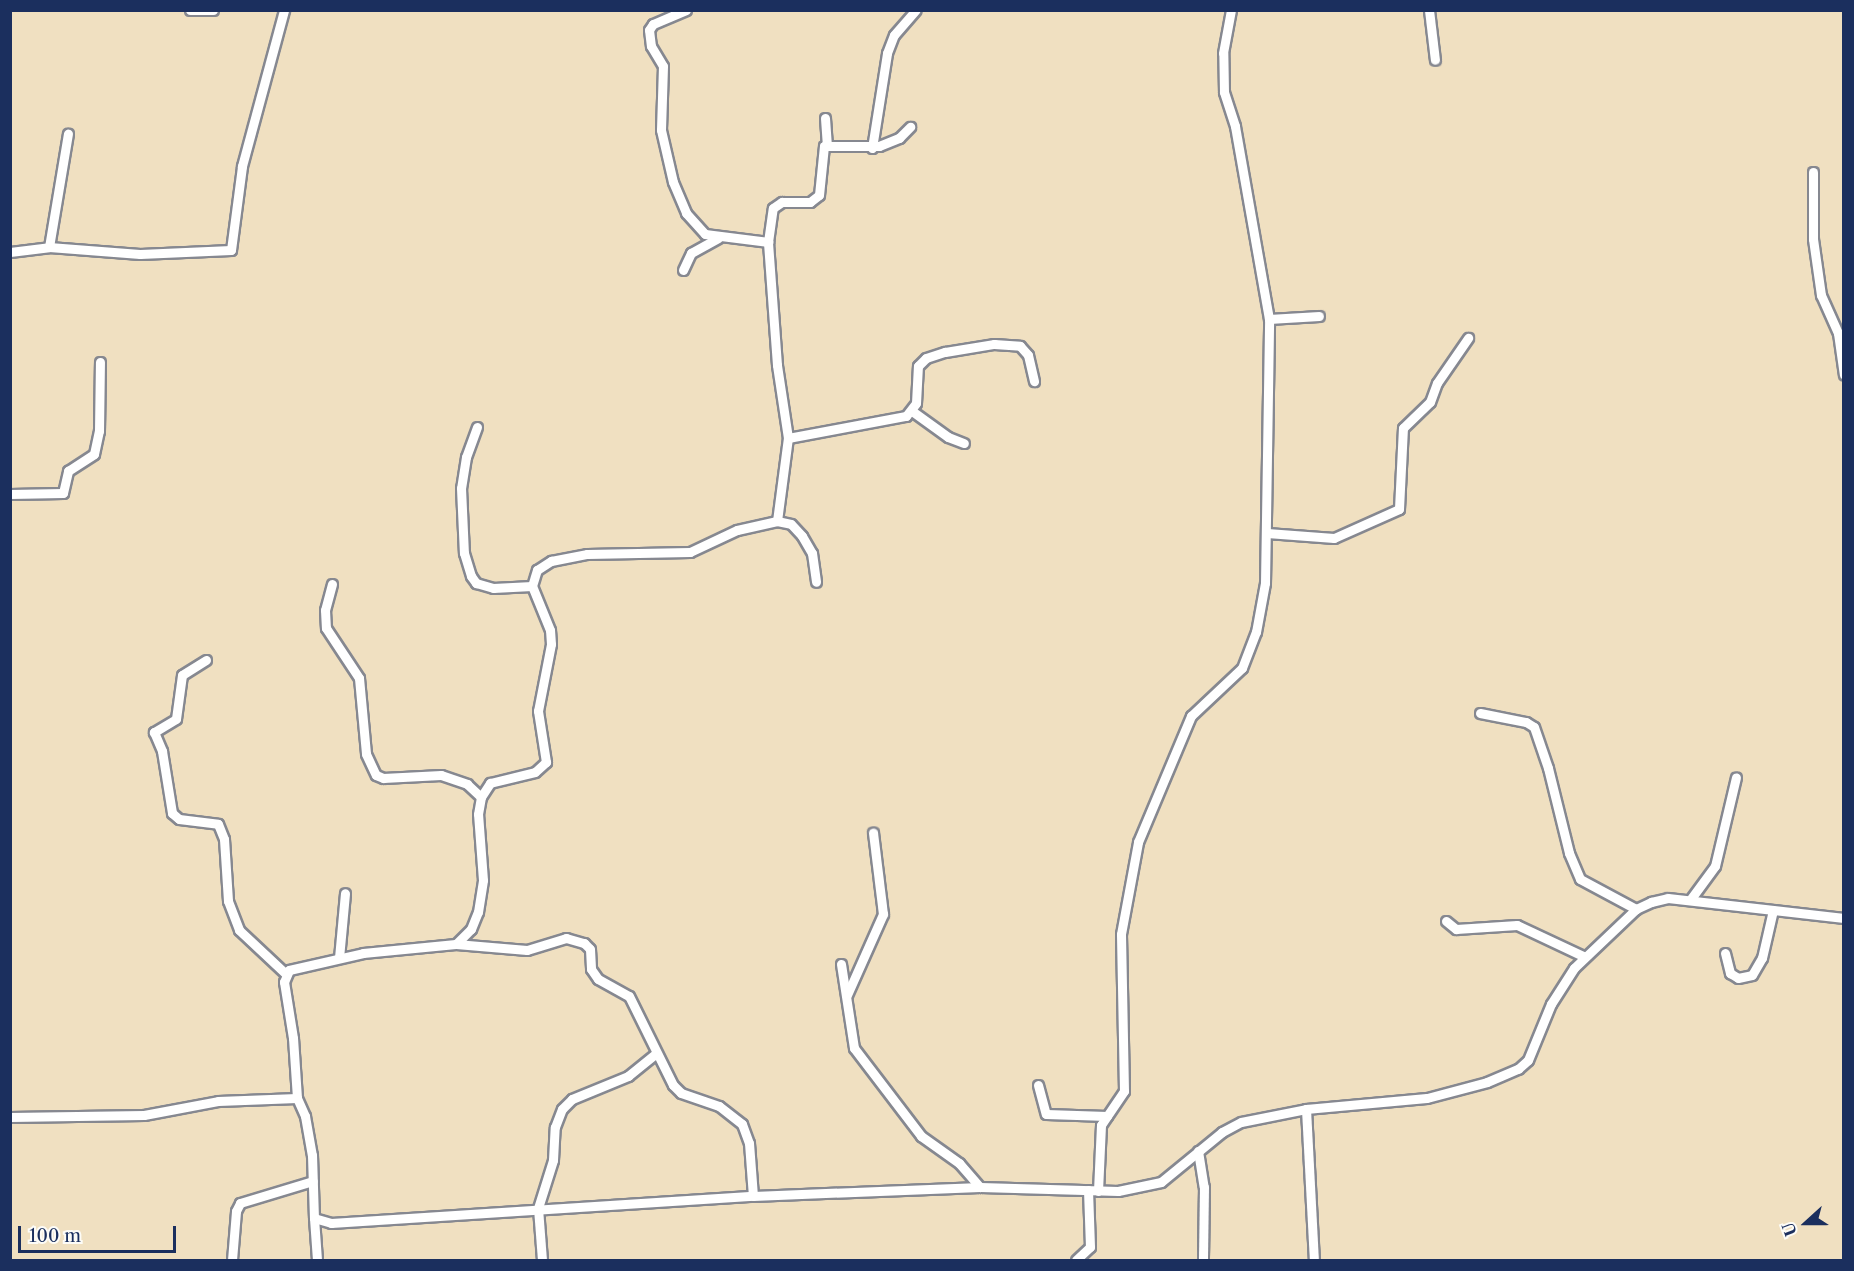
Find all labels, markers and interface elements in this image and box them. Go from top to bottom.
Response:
north arrow [1776,1193,1836,1253]
scale bar [21,1214,178,1252]
text: U [1778,1220,1801,1239]
text: 100 m [29,1225,81,1247]

